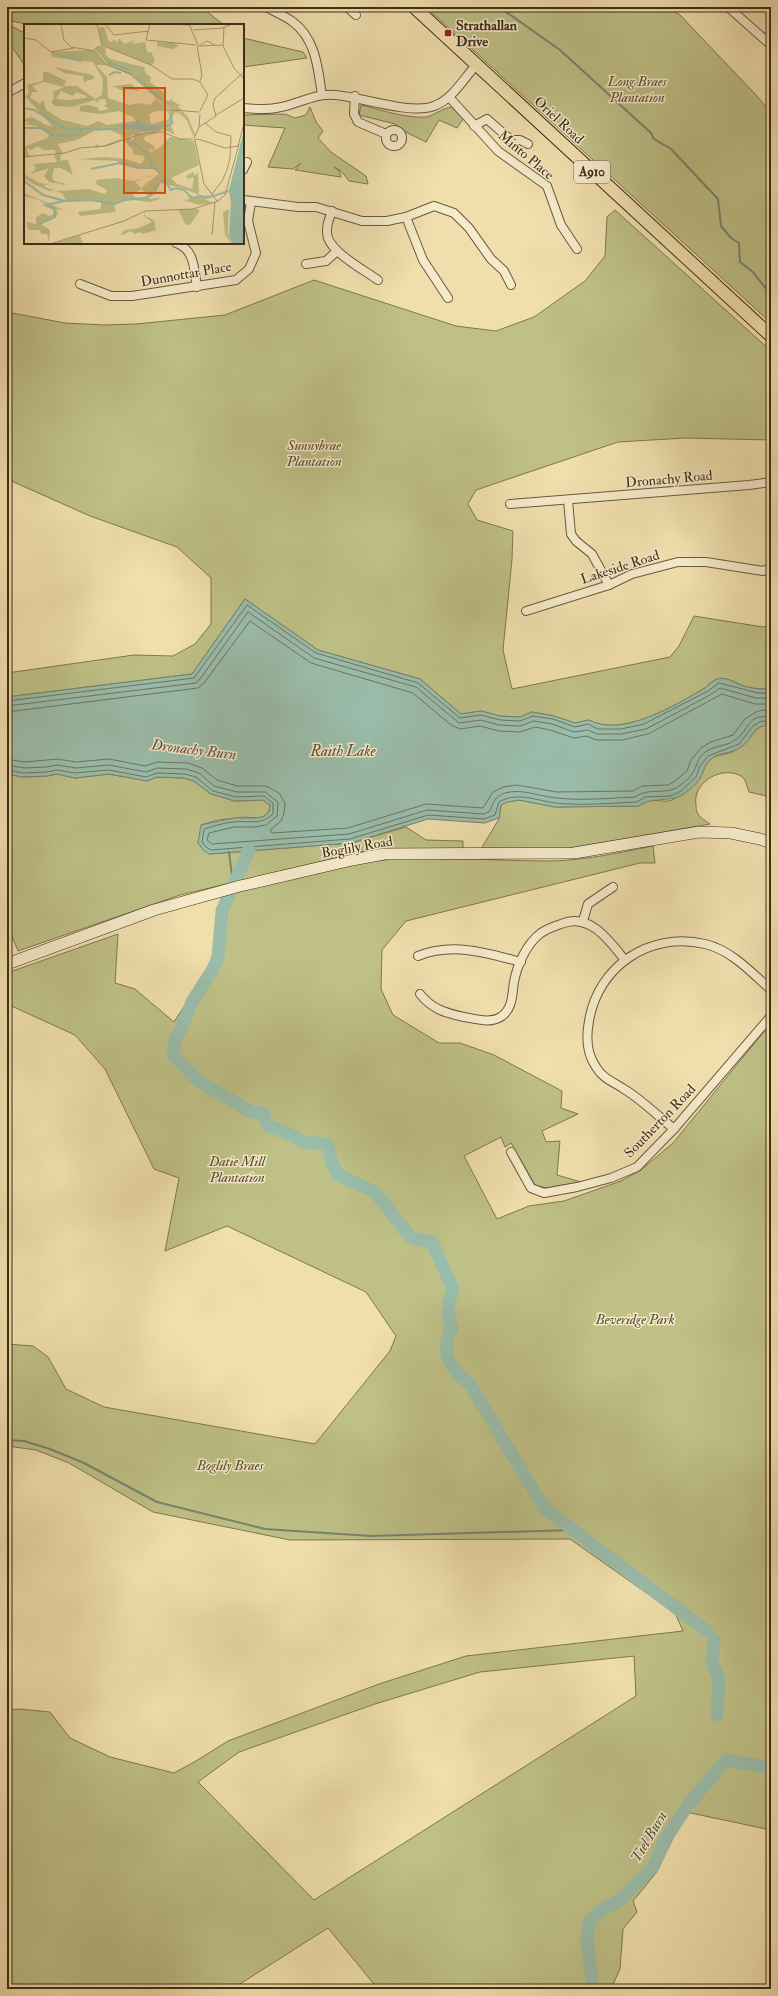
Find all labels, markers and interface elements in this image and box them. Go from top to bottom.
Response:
place label: Strathallan Drive [456,17,518,50]
inset map [24,24,244,244]
marker: Strathallan Drive [443,28,453,38]
park label: Long Braes Plantation [606,73,668,106]
street label: Oriel Road [531,93,588,147]
street label: Minto Place [495,127,557,183]
road number: A910 [574,161,610,183]
street label: Dunnottar Place [139,258,233,290]
park label: Sunnybrae Plantation [285,437,342,470]
street label: Dronachy Road [625,467,714,492]
street label: Lakeside Road [579,546,662,588]
water label: Dronachy Burn [150,735,237,765]
water label: Raith Lake [309,742,377,761]
street label: Boglily Road [320,832,394,863]
street label: Southerton Road [621,1081,699,1161]
park label: Datie Mill Plantation [208,1153,267,1186]
park label: Beveridge Park [594,1311,675,1328]
park label: Boglily Braes [196,1457,264,1474]
water label: Tiel Burn [626,1808,672,1866]

